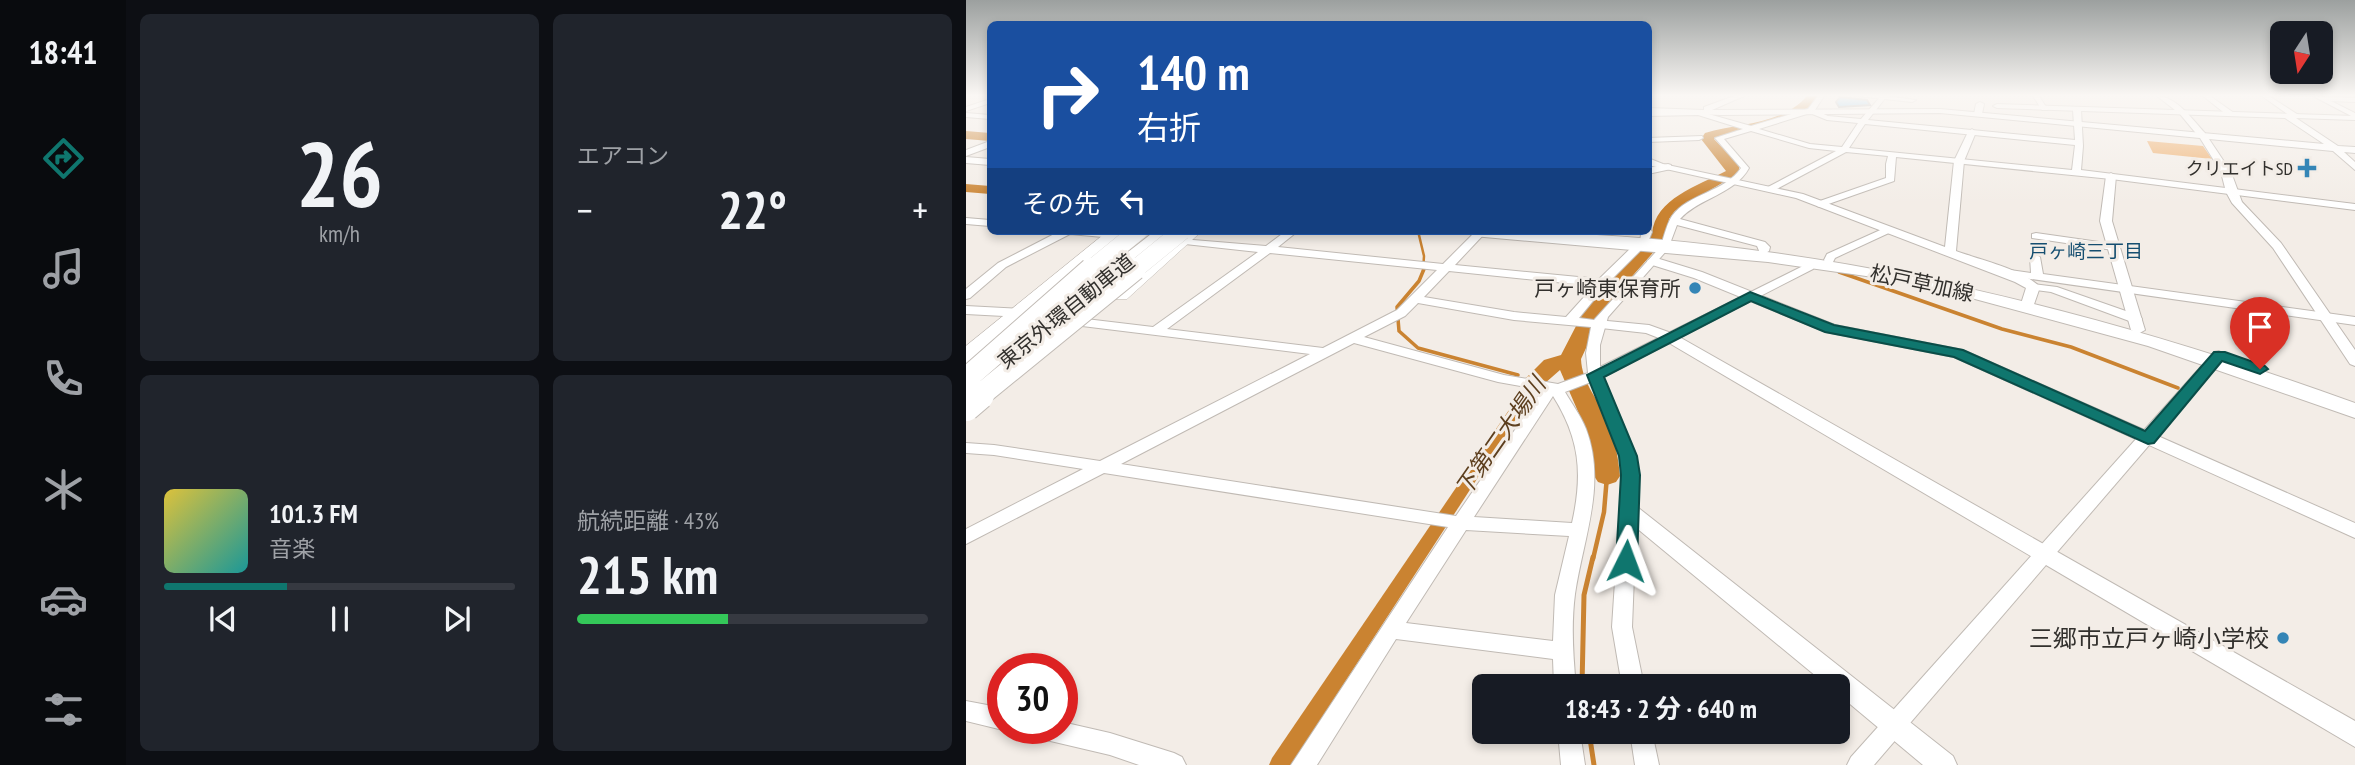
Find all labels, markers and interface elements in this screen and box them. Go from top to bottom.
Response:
north arrow [2270,21,2333,84]
map controls [2270,21,2333,84]
text: 18:41 [28,31,98,73]
text: 140 m [1137,40,1250,104]
icon: right [1022,49,1113,140]
text: 右折 [1137,106,1201,148]
text: 26 [296,114,383,232]
icon: directions [39,134,88,183]
text: エアコン [577,141,669,170]
place label: クリエイトSD [2186,157,2293,180]
marker: クリエイトSD [2299,160,2315,176]
text: 22° [718,176,787,243]
icon: left [1114,182,1152,220]
text: − [577,185,593,234]
text: + [912,185,928,234]
text: その先 [1022,187,1100,220]
text: km/h [319,219,360,248]
district label: 戸ヶ崎三丁目 [2029,239,2143,263]
icon: music [39,244,88,293]
street label: 東京外環自動車道 [992,248,1140,374]
street label: 松戸草加線 [1868,259,1976,307]
place label: 戸ヶ崎東保育所 [1534,275,1681,302]
marker: 戸ヶ崎東保育所 [1687,280,1703,296]
pin [2230,297,2290,369]
icon: arrive [2241,308,2279,346]
icon: phone [39,354,88,403]
water label: 下第二大場川 [1449,369,1553,501]
icon: climate [39,465,88,514]
text: 101.3 FM [269,497,358,530]
text: 航続距離 · 43% [577,506,719,535]
position arrow [1589,524,1663,598]
text: 音楽 [269,534,315,563]
text: 215 km [577,541,718,608]
icon: car [39,575,88,624]
icon: previous [204,600,242,638]
icon: pause [321,600,359,638]
icon: next [438,600,476,638]
place label: 三郷市立戸ヶ崎小学校 [2029,623,2269,654]
marker: 三郷市立戸ヶ崎小学校 [2275,630,2291,646]
speed limit sign: 30 [987,653,1078,744]
icon: filters [39,685,88,734]
text: 18:43 · 2 分 · 640 m [1565,692,1757,725]

